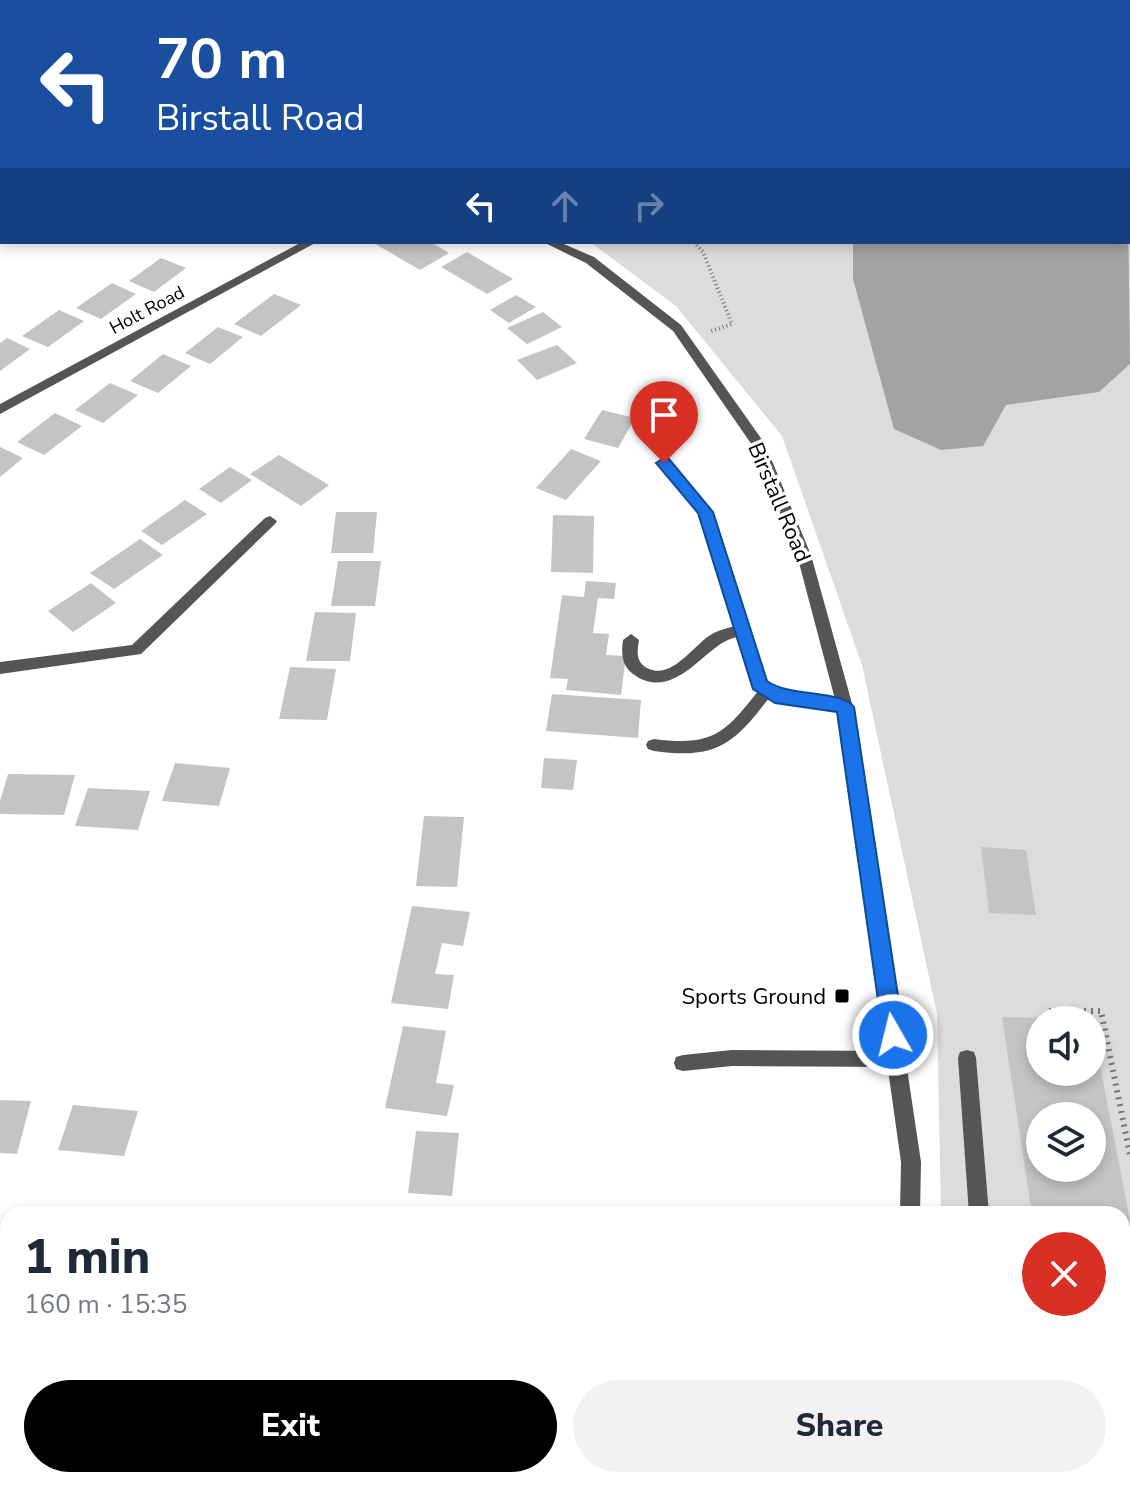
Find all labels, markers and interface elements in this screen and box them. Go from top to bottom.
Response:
text: 70 m [156,21,287,98]
icon: left [24,32,128,136]
text: Birstall Road [156,94,365,143]
icon: left [459,184,503,228]
icon: ahead [543,184,587,228]
icon: right [627,184,671,228]
street label: Holt Road [105,280,189,340]
pin [630,381,698,463]
icon: arrive [642,393,686,437]
street label: Birstall Road [740,438,818,567]
place label: Sports Ground [681,982,826,1012]
marker: Sports Ground [833,987,851,1005]
position arrow [851,993,935,1077]
map controls [1026,1006,1106,1182]
button: sound [1026,1006,1106,1086]
button: layers [1026,1102,1106,1182]
text: 1 min [24,1224,150,1290]
button: close [1022,1232,1106,1316]
text: 160 m · 15:35 [24,1287,187,1322]
button: Exit [24,1380,557,1472]
button: Share [573,1380,1106,1472]

